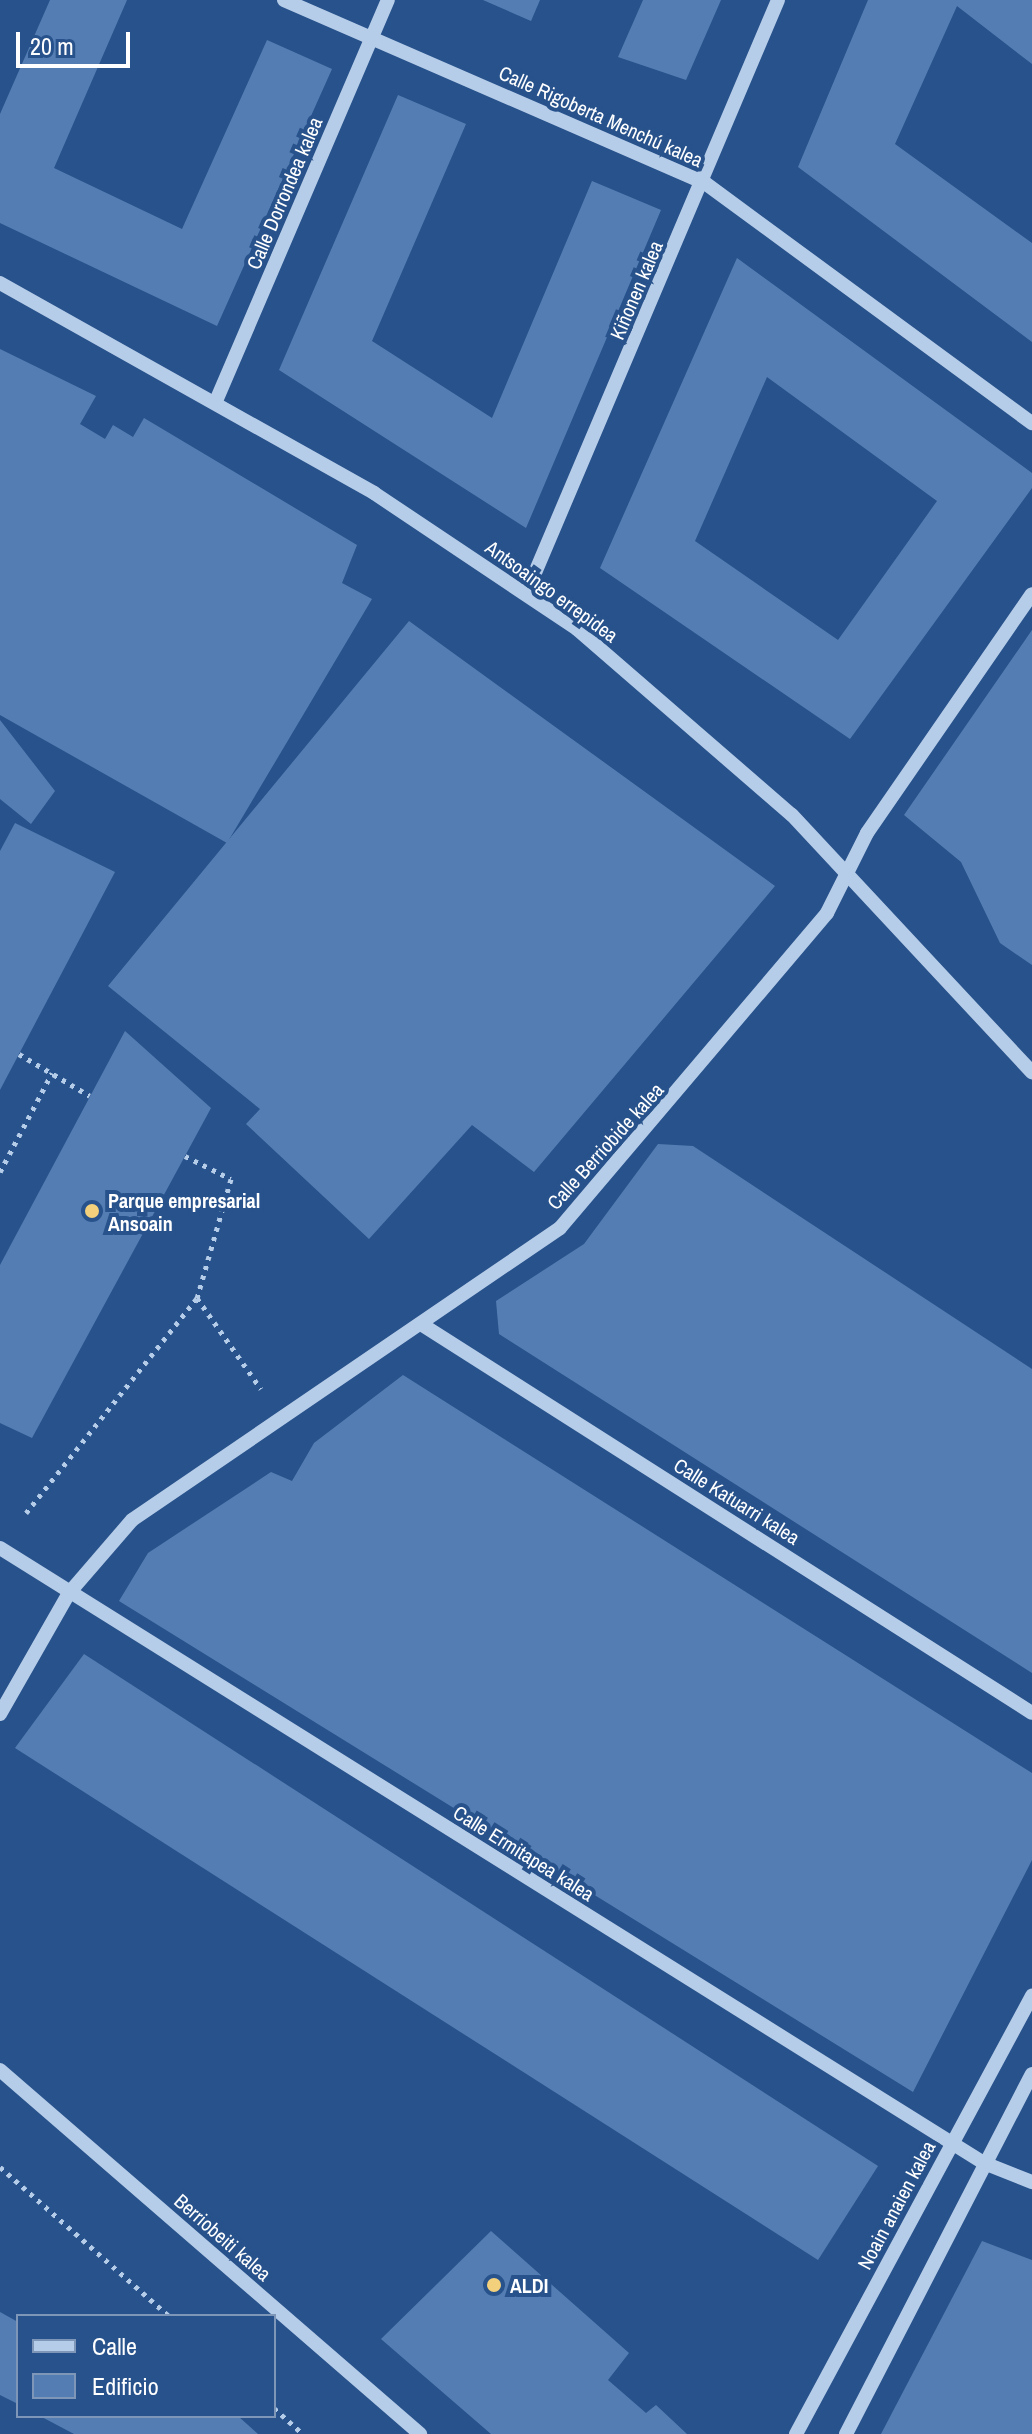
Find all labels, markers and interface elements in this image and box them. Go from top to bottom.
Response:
scale bar [20,16,134,66]
text: 20 m [30,30,74,62]
street label: Calle Rigoberta Menchú kalea [495,60,707,172]
street label: Calle Dorrondea kalea [241,113,327,273]
street label: Kiñonen kalea [604,237,668,343]
street label: Antsoaingo errepidea [481,535,623,647]
street label: Calle Berriobide kalea [542,1078,668,1214]
place label: Parque empresarial Ansoain [108,1188,260,1235]
marker: Parque empresarial Ansoain [83,1202,101,1220]
street label: Calle Katuarri kalea [670,1453,804,1549]
street label: Calle Ermitapea kalea [449,1800,599,1906]
street label: Noain anaien kalea [852,2137,940,2273]
street label: Berriobeiti kalea [170,2188,276,2286]
place label: ALDI [510,2273,548,2297]
marker: ALDI [485,2276,503,2294]
legend [16,2314,276,2418]
text: Calle [92,2330,137,2362]
text: Edificio [92,2370,159,2402]

